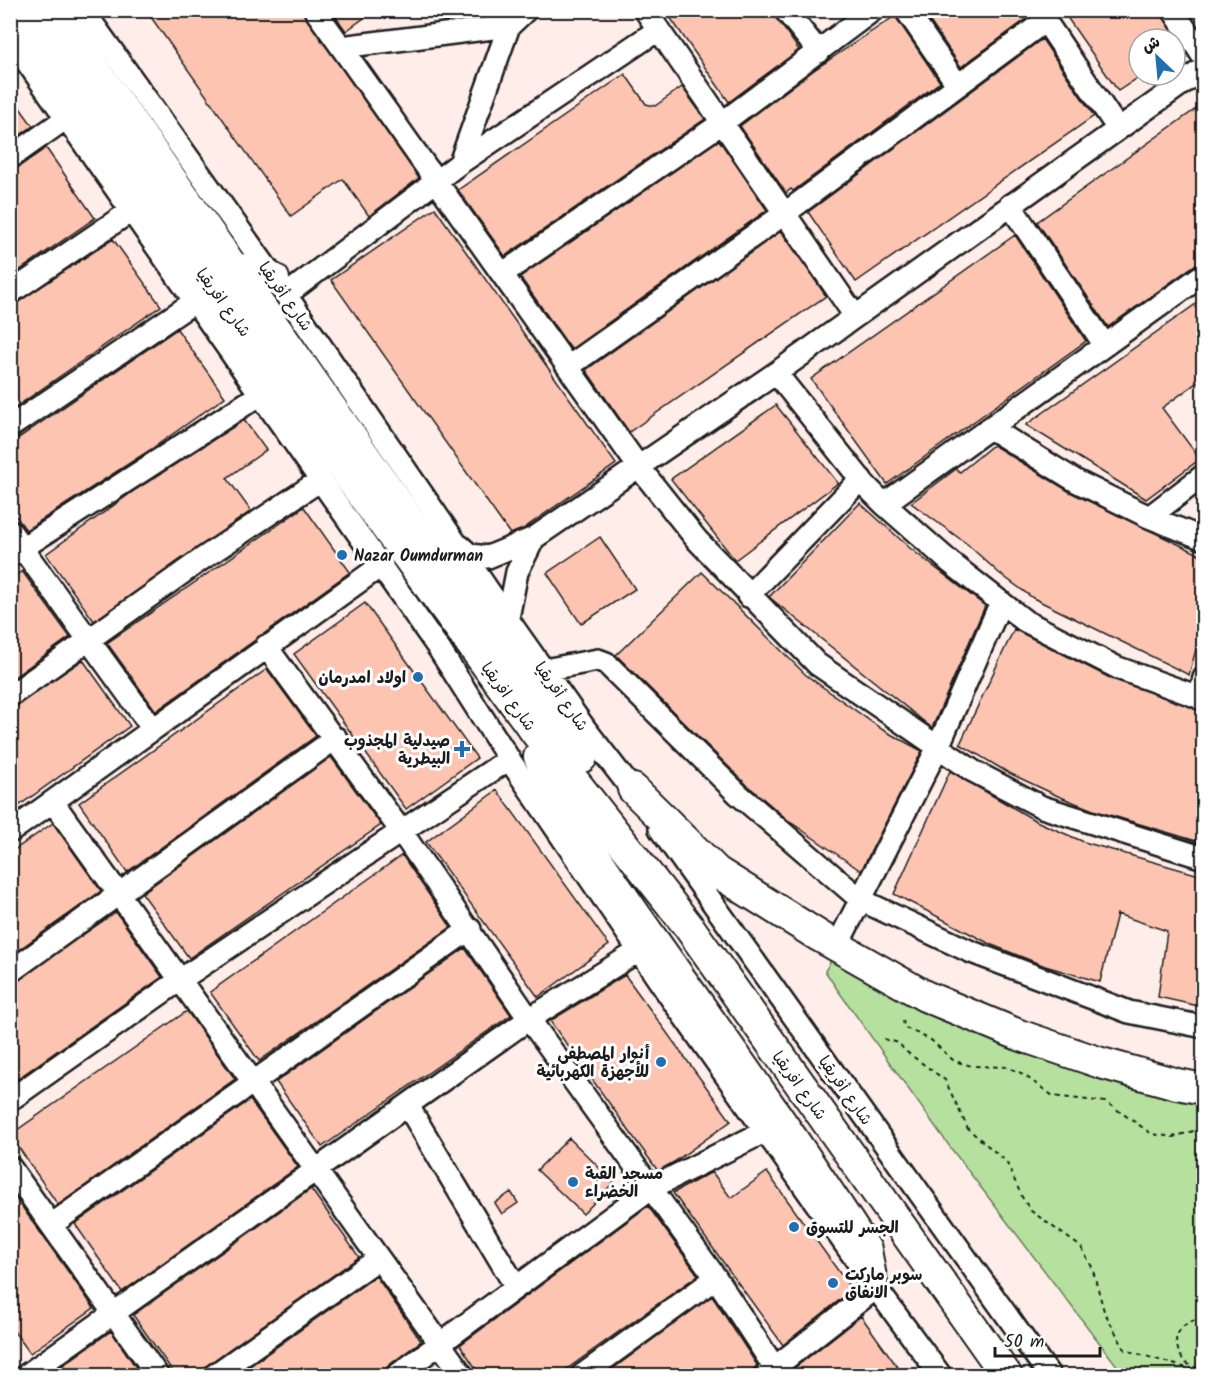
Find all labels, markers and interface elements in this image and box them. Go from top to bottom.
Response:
north arrow [1127,27,1187,87]
text: ش [1138,30,1164,60]
street label: شارع أفريقيا [252,257,318,337]
street label: شارع افريقيا [189,263,256,343]
place label: Nazar Oumdurman [354,544,483,569]
marker: Nazar Oumdurman [335,548,349,562]
street label: شارع افريقيا [474,657,541,737]
street label: شارع أفريقيا [528,657,594,737]
place label: اولاد امدرمان [319,666,406,691]
marker: اولاد امدرمان [411,670,425,684]
place label: صيدلية المجذوب البيطرية [344,729,450,772]
marker: صيدلية المجذوب البيطرية [455,742,469,756]
place label: أنوار المصطفى للأجهزة الكهربائية [537,1042,650,1085]
street label: شارع افريقيا [765,1046,832,1126]
street label: شارع أفريقيا [812,1051,878,1131]
marker: أنوار المصطفى للأجهزة الكهربائية [654,1055,668,1069]
place label: مسجد القبة الخضراء [585,1162,663,1205]
marker: مسجد القبة الخضراء [566,1175,580,1189]
place label: الجسر للتسوق [806,1216,899,1241]
marker: الجسر للتسوق [787,1220,801,1234]
place label: سوبر ماركت الانفاق [845,1263,922,1306]
marker: سوبر ماركت الانفاق [826,1276,840,1290]
scale bar [995,1320,1100,1358]
text: 50 m [1004,1328,1044,1357]

